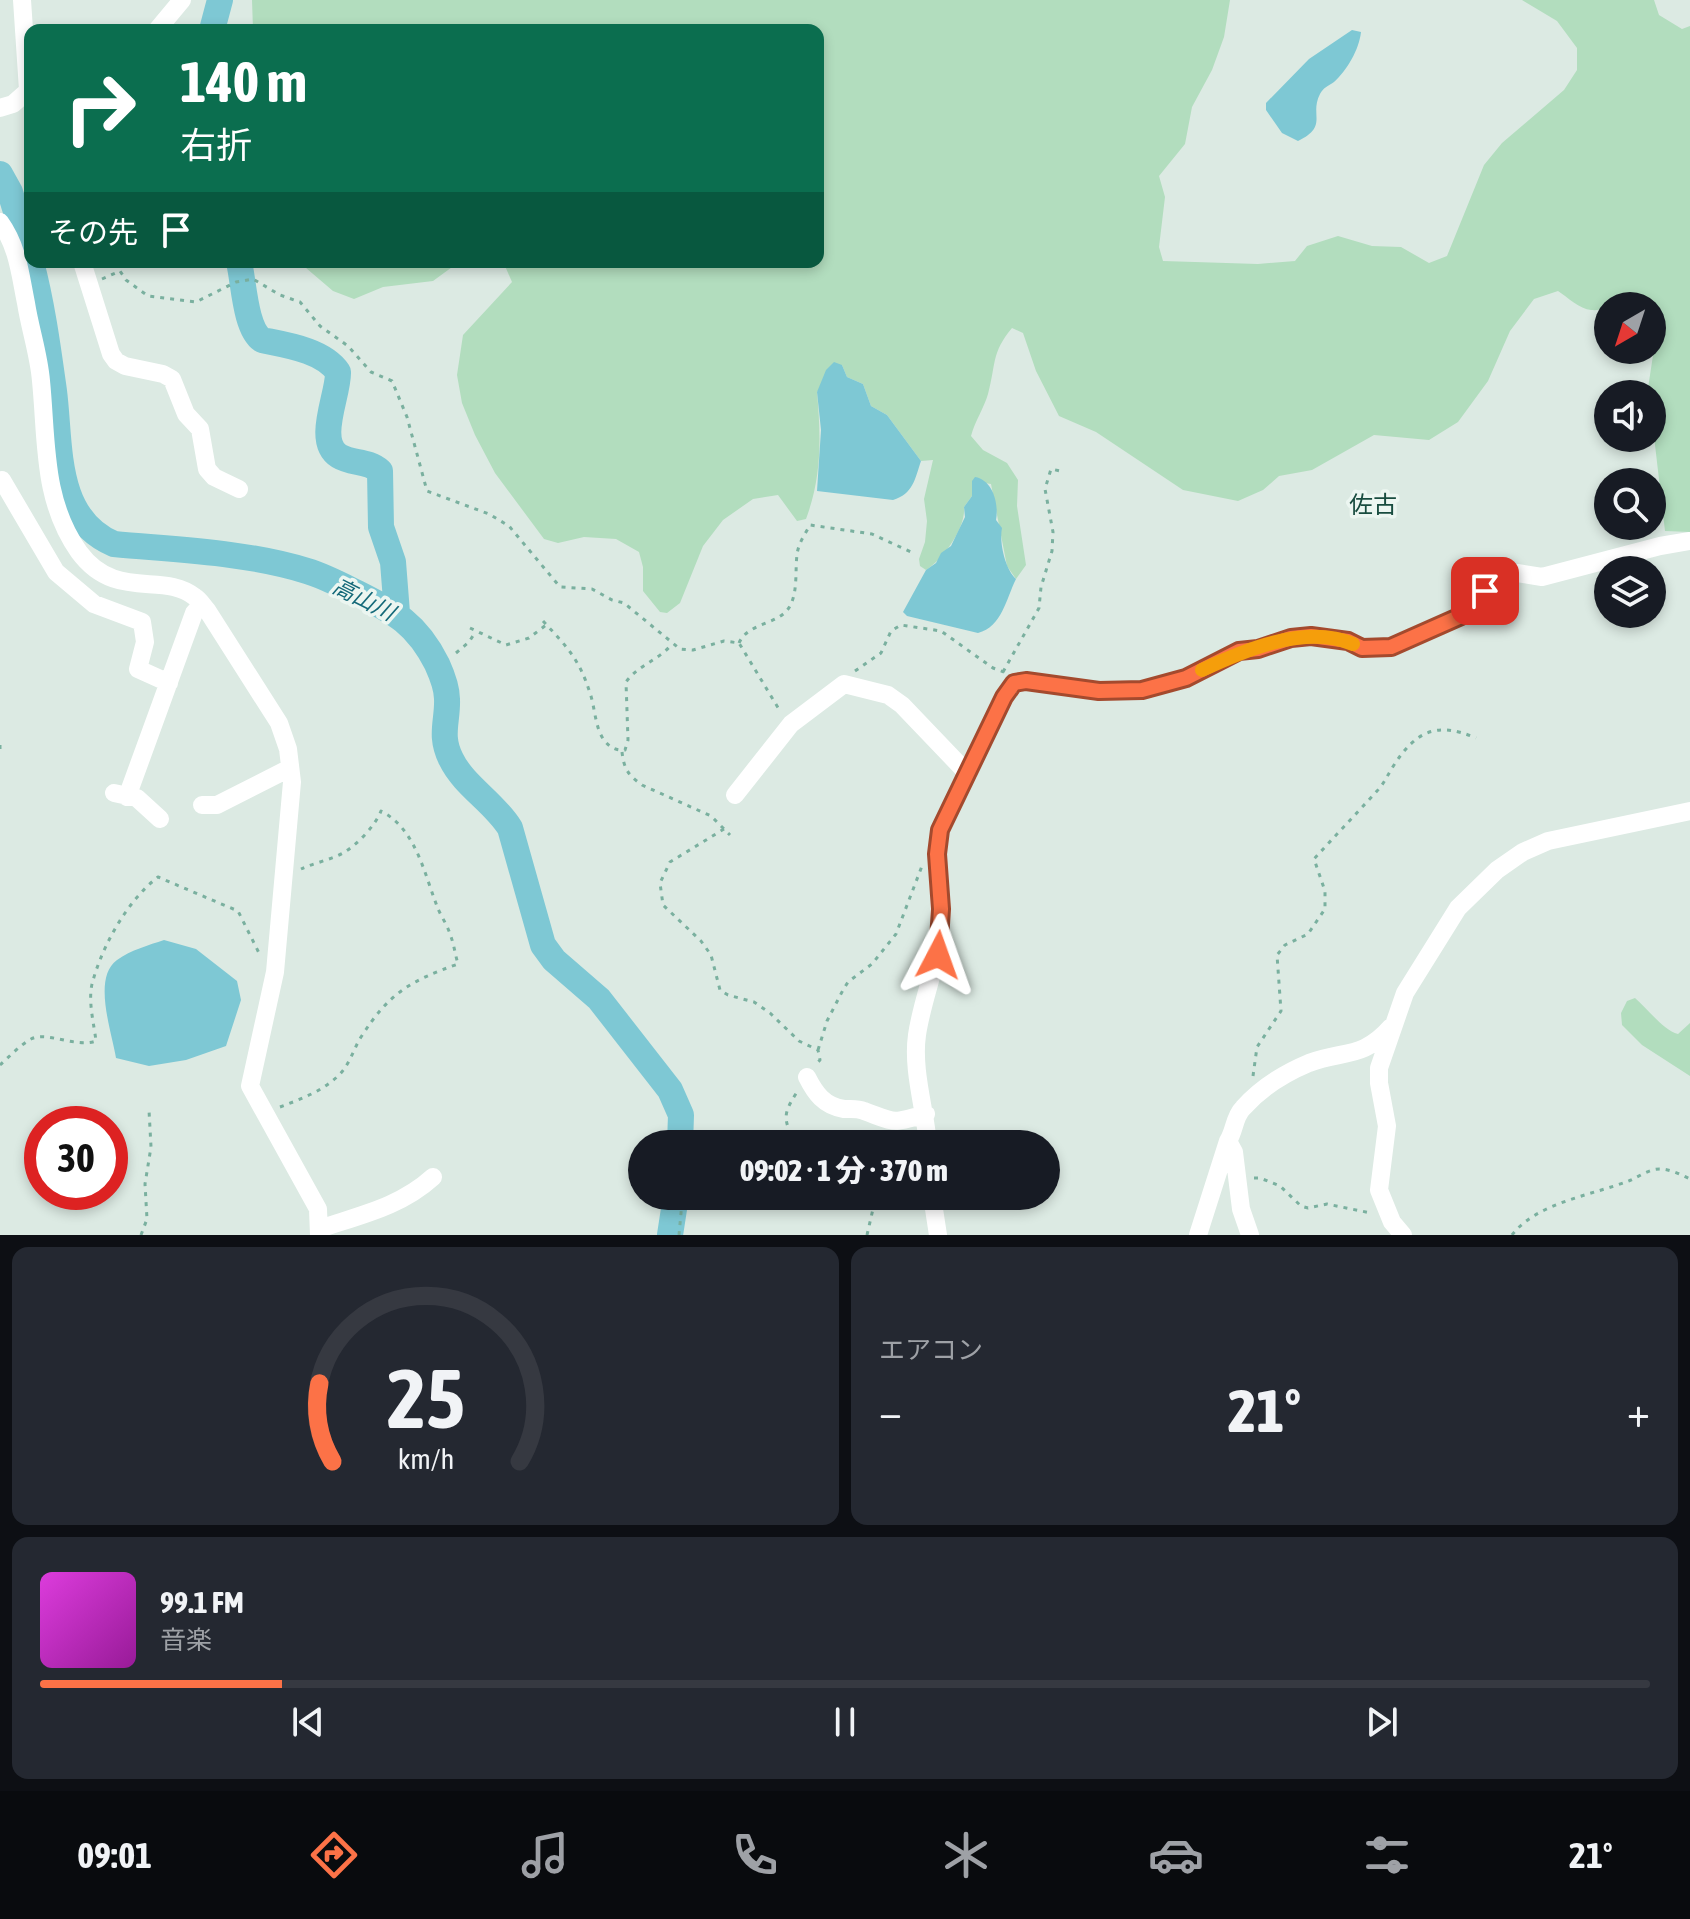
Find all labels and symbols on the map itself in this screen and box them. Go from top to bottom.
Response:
north arrow [1594,292,1666,364]
district label: 佐古 [1349,491,1397,518]
pin [1451,557,1519,625]
water label: 高山川 [329,572,401,626]
position arrow [896,913,980,997]
speed limit sign: 30 [24,1106,128,1210]

